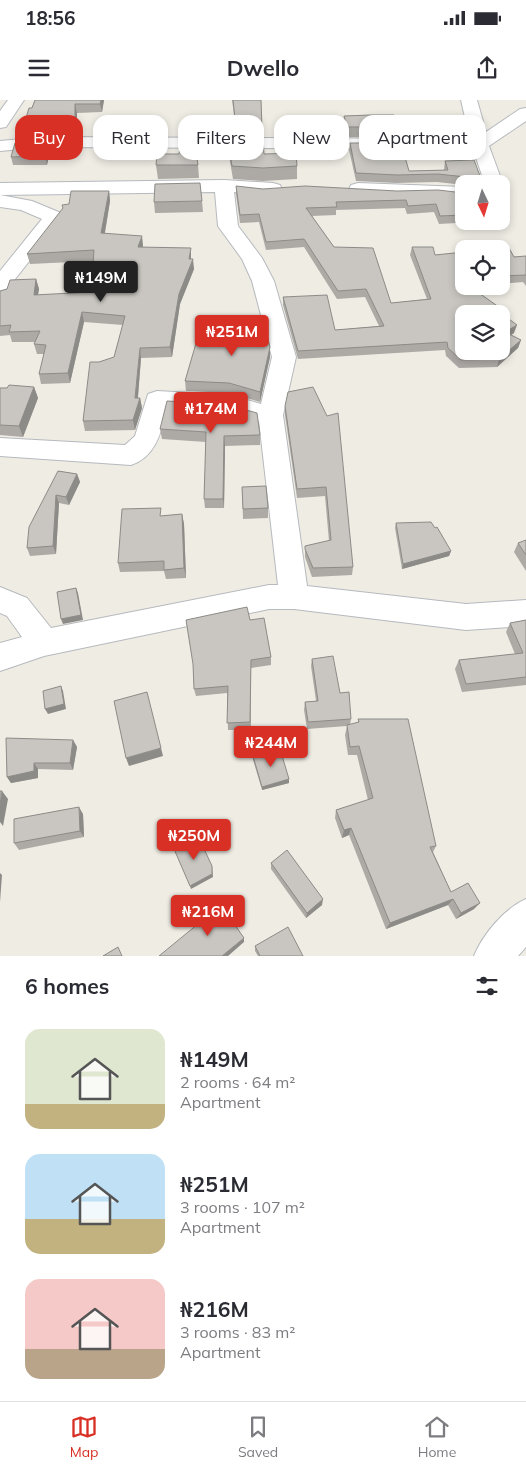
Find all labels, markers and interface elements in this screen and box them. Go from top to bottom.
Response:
text: 18:56 [25,6,75,30]
icon: menu [25,54,53,82]
text: Dwello [227,54,299,82]
icon: share [473,54,501,82]
chip: Buy [15,115,83,160]
chip: Rent [93,115,168,160]
chip: Filters [178,115,264,160]
chip: New [274,115,349,160]
chip: Apartment [359,115,486,160]
north arrow [455,175,510,230]
map controls [455,175,510,360]
button: locate [455,240,510,295]
pin: ₦149M [66,260,136,303]
text: ₦149M [75,267,127,287]
button: layers [455,305,510,360]
pin: ₦251M [197,314,267,357]
text: ₦251M [206,321,258,341]
pin: ₦174M [176,392,246,434]
text: ₦174M [185,398,237,418]
pin: ₦244M [236,726,306,768]
text: ₦244M [245,732,297,752]
pin: ₦250M [159,818,229,861]
text: ₦250M [168,825,220,845]
pin: ₦216M [173,894,243,937]
text: ₦216M [182,901,234,921]
icon: filters [473,972,501,1000]
text: 6 homes [25,973,109,999]
text: ₦149M [180,1046,249,1072]
icon: home [65,1049,125,1109]
text: 2 rooms · 64 m² [180,1072,295,1092]
text: Apartment [180,1092,261,1112]
text: ₦251M [180,1171,249,1197]
icon: home [65,1174,125,1234]
text: 3 rooms · 107 m² [180,1197,305,1217]
text: Apartment [180,1217,261,1237]
text: ₦216M [180,1296,249,1322]
icon: home [65,1299,125,1359]
text: 3 rooms · 83 m² [180,1322,295,1342]
text: Apartment [180,1342,261,1362]
tab: Map [70,1413,99,1461]
tab: Saved [238,1413,278,1461]
tab: Home [418,1413,456,1461]

